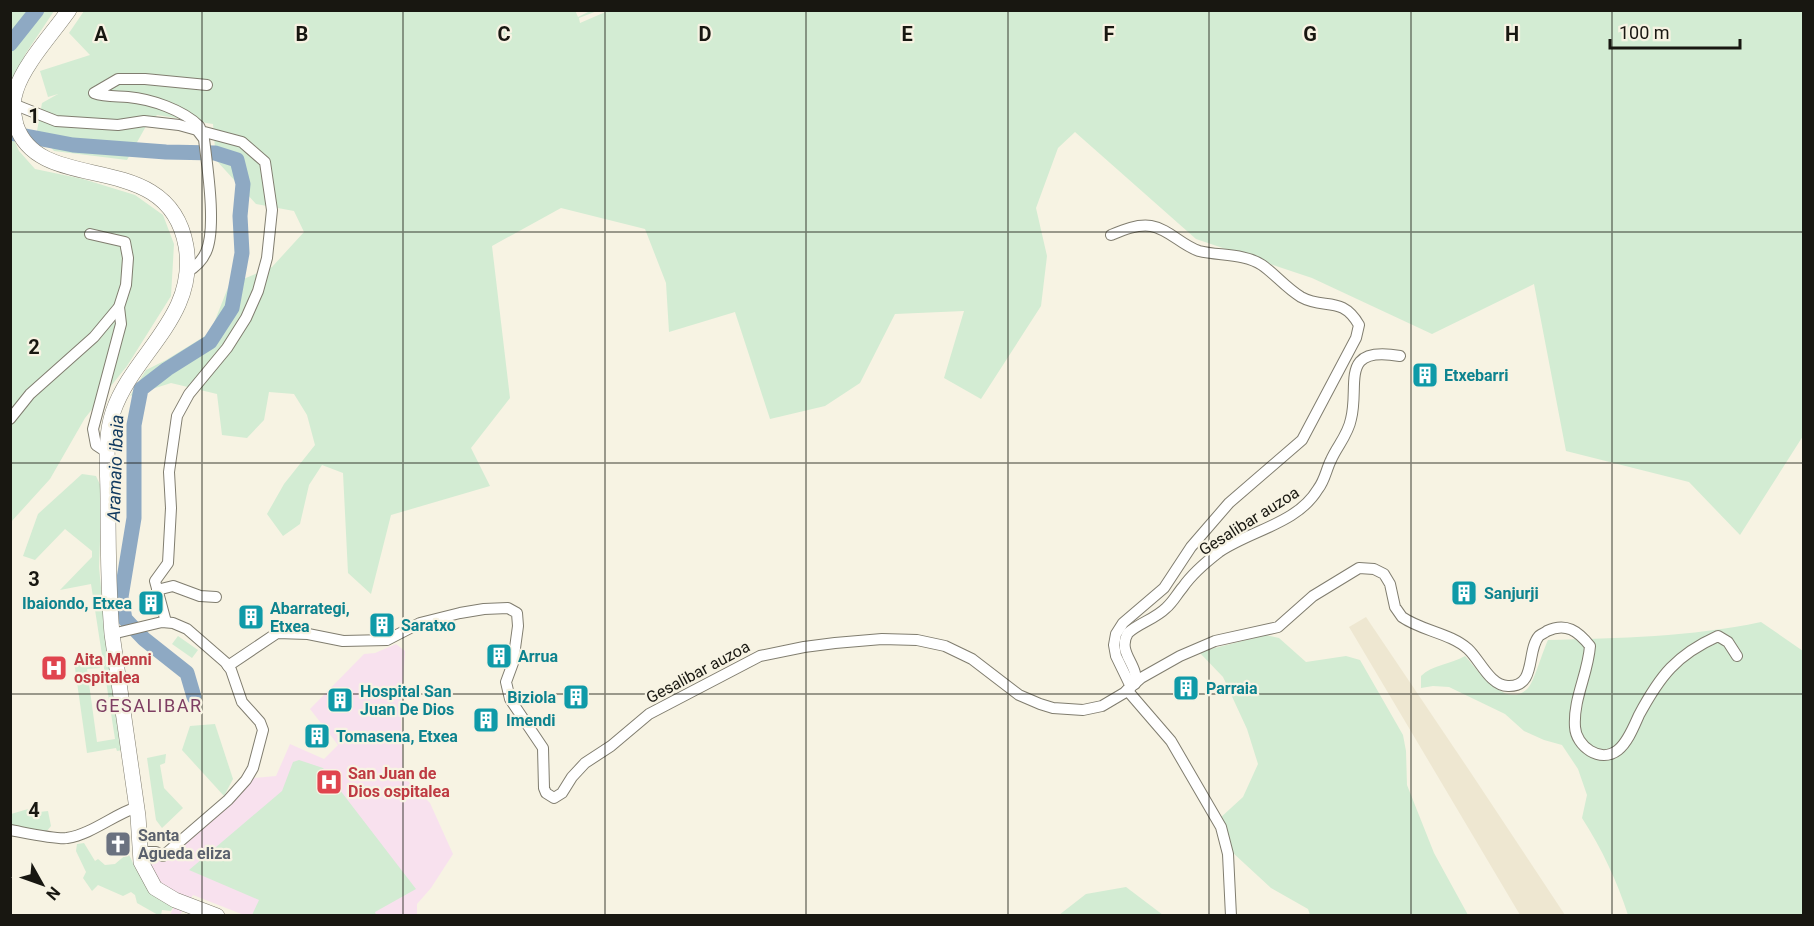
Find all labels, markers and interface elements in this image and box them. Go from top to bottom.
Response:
scale bar [1610,12,1740,50]
text: A [94,22,108,46]
text: B [296,22,308,46]
text: C [497,22,511,46]
text: D [699,22,712,46]
text: E [901,22,913,46]
text: F [1104,22,1115,46]
text: G [1303,22,1317,46]
text: H [1505,22,1519,46]
text: 100 m [1619,22,1670,43]
text: 1 [28,104,40,128]
text: 2 [28,335,40,359]
building icon: Etxebarri [1410,360,1440,390]
place label: Etxebarri [1444,366,1509,385]
water label: Aramaio ibaia [103,414,127,523]
street label: Gesalibar auzoa [1195,483,1303,559]
text: 3 [28,567,40,591]
building icon: Sanjurji [1449,578,1479,608]
place label: Sanjurji [1484,584,1539,603]
building icon: Ibaiondo, Etxea [136,588,166,618]
place label: Ibaiondo, Etxea [22,594,132,613]
place label: Abarrategi, Etxea [270,599,350,636]
building icon: Abarrategi, Etxea [236,602,266,632]
building icon: Saratxo [367,610,397,640]
place label: Saratxo [401,616,456,635]
street label: Gesalibar auzoa [643,637,753,707]
building icon: Arrua [484,641,514,671]
place label: Arrua [518,647,558,666]
place label: Aita Menni ospitalea [74,650,152,687]
hospital icon: Aita Menni ospitalea [39,653,69,683]
building icon: Parraia [1171,673,1201,703]
place label: Parraia [1206,679,1258,698]
place label: Hospital San Juan De Dios [360,682,454,719]
building icon: Biziola [561,682,591,712]
building icon: Hospital San Juan De Dios [325,685,355,715]
place label: Biziola [507,688,556,707]
district label: GESALIBAR [95,695,203,716]
building icon: Imendi [471,705,501,735]
place label: Imendi [506,711,555,730]
building icon: Tomasena, Etxea [302,721,332,751]
place label: Tomasena, Etxea [336,727,458,746]
place label: San Juan de Dios ospitalea [348,764,450,801]
hospital icon: San Juan de Dios ospitalea [314,767,344,797]
text: 4 [28,798,40,822]
place label: Santa Agueda eliza [138,826,231,863]
church icon: Santa Agueda eliza [103,829,133,859]
north arrow [12,854,72,914]
text: N [42,883,64,904]

